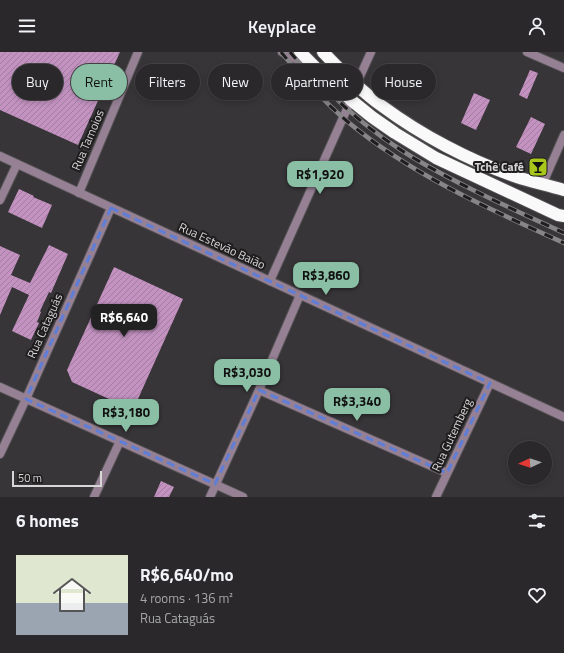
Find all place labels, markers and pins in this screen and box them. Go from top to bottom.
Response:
bar icon: Tchê Café [527,156,549,178]
place label: Tchê Café [475,157,524,176]
pin: R$1,920 [283,161,357,195]
pin: R$3,860 [289,262,363,296]
pin: R$6,640 [87,304,161,338]
pin: R$3,030 [210,359,284,393]
pin: R$3,340 [320,388,394,422]
pin: R$3,180 [89,399,163,433]

